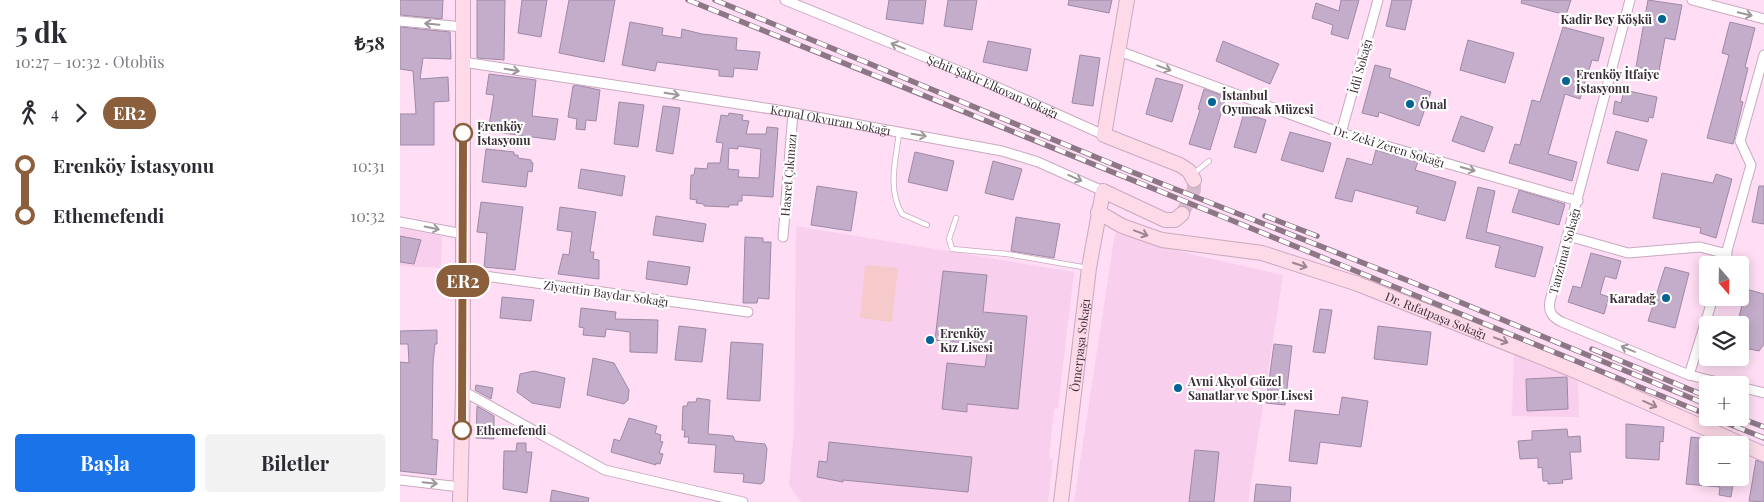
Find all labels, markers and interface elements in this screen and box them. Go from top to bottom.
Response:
one-way arrow [1736,9,1752,19]
place label: Kadir Bey Köşkü [1560,11,1653,27]
text: 5 dk [15,13,67,50]
marker: Kadir Bey Köşkü [1656,13,1668,25]
one-way arrow [424,20,440,29]
text: ₺58 [355,29,385,55]
street label: İdil Sokağı [1345,36,1375,95]
one-way arrow [891,41,906,51]
text: 10:27 – 10:32 · Otobüs [15,51,164,72]
street label: Şehit Şakir Elkovan Sokağı [925,51,1062,122]
one-way arrow [1156,64,1172,73]
one-way arrow [503,65,519,75]
place label: Erenköy İtfaiye İstasyonu [1576,66,1659,96]
marker: Erenköy İtfaiye İstasyonu [1560,75,1572,87]
place label: İstanbul Oyuncak Müzesi [1222,87,1314,117]
one-way arrow [664,89,680,99]
marker: İstanbul Oyuncak Müzesi [1206,96,1218,108]
place label: Önal [1420,96,1447,112]
marker: Önal [1404,98,1416,110]
icon: walk [15,99,43,127]
icon: forward [67,99,95,127]
text: ER2 [113,101,146,125]
street label: Kemal Okvuran Sokağı [769,101,892,139]
text: 4 [51,102,59,123]
place label: Erenköy İstasyonu [477,118,531,148]
street label: Dr. Zeki Zeren Sokağı [1331,121,1447,171]
marker: Erenköy İstasyonu [453,123,473,143]
one-way arrow [910,131,926,141]
street label: Hasret Çıkmazı [776,133,800,217]
text: Erenköy İstasyonu [53,152,214,178]
text: 10:31 [352,155,385,176]
one-way arrow [1459,165,1475,175]
one-way arrow [1067,174,1082,184]
text: Ethemefendi [53,202,164,228]
text: 10:32 [350,205,385,226]
street label: Tanzimat Sokağı [1545,206,1583,296]
one-way arrow [423,223,439,233]
one-way arrow [1133,229,1148,239]
north arrow [1699,256,1749,306]
map controls [1699,256,1749,486]
one-way arrow [1291,261,1307,270]
line badge: ER2 [434,265,492,297]
text: ER2 [446,269,480,293]
street label: Ziyaettin Baydar Sokağı [543,276,670,310]
street label: Dr. Rıfatpaşa Sokağı [1383,288,1490,343]
place label: Karadağ [1609,290,1656,306]
marker: Karadağ [1660,292,1672,304]
street label: Ömerpaşa Sokağı [1066,297,1093,392]
button: layers [1699,316,1749,366]
place label: Erenköy Kız Lisesi [940,325,993,355]
marker: Erenköy Kız Lisesi [924,334,936,346]
one-way arrow [1493,336,1508,346]
one-way arrow [1620,344,1635,353]
place label: Avni Akyol Güzel Sanatlar ve Spor Lisesi [1187,373,1313,403]
button: + [1699,376,1749,426]
marker: Avni Akyol Güzel Sanatlar ve Spor Lisesi [1172,382,1184,394]
one-way arrow [1642,400,1657,410]
marker: Ethemefendi [452,420,472,440]
place label: Ethemefendi [476,422,547,438]
button: Başla [15,434,195,492]
button: Biletler [205,434,385,492]
button: − [1699,436,1749,486]
one-way arrow [422,478,438,488]

